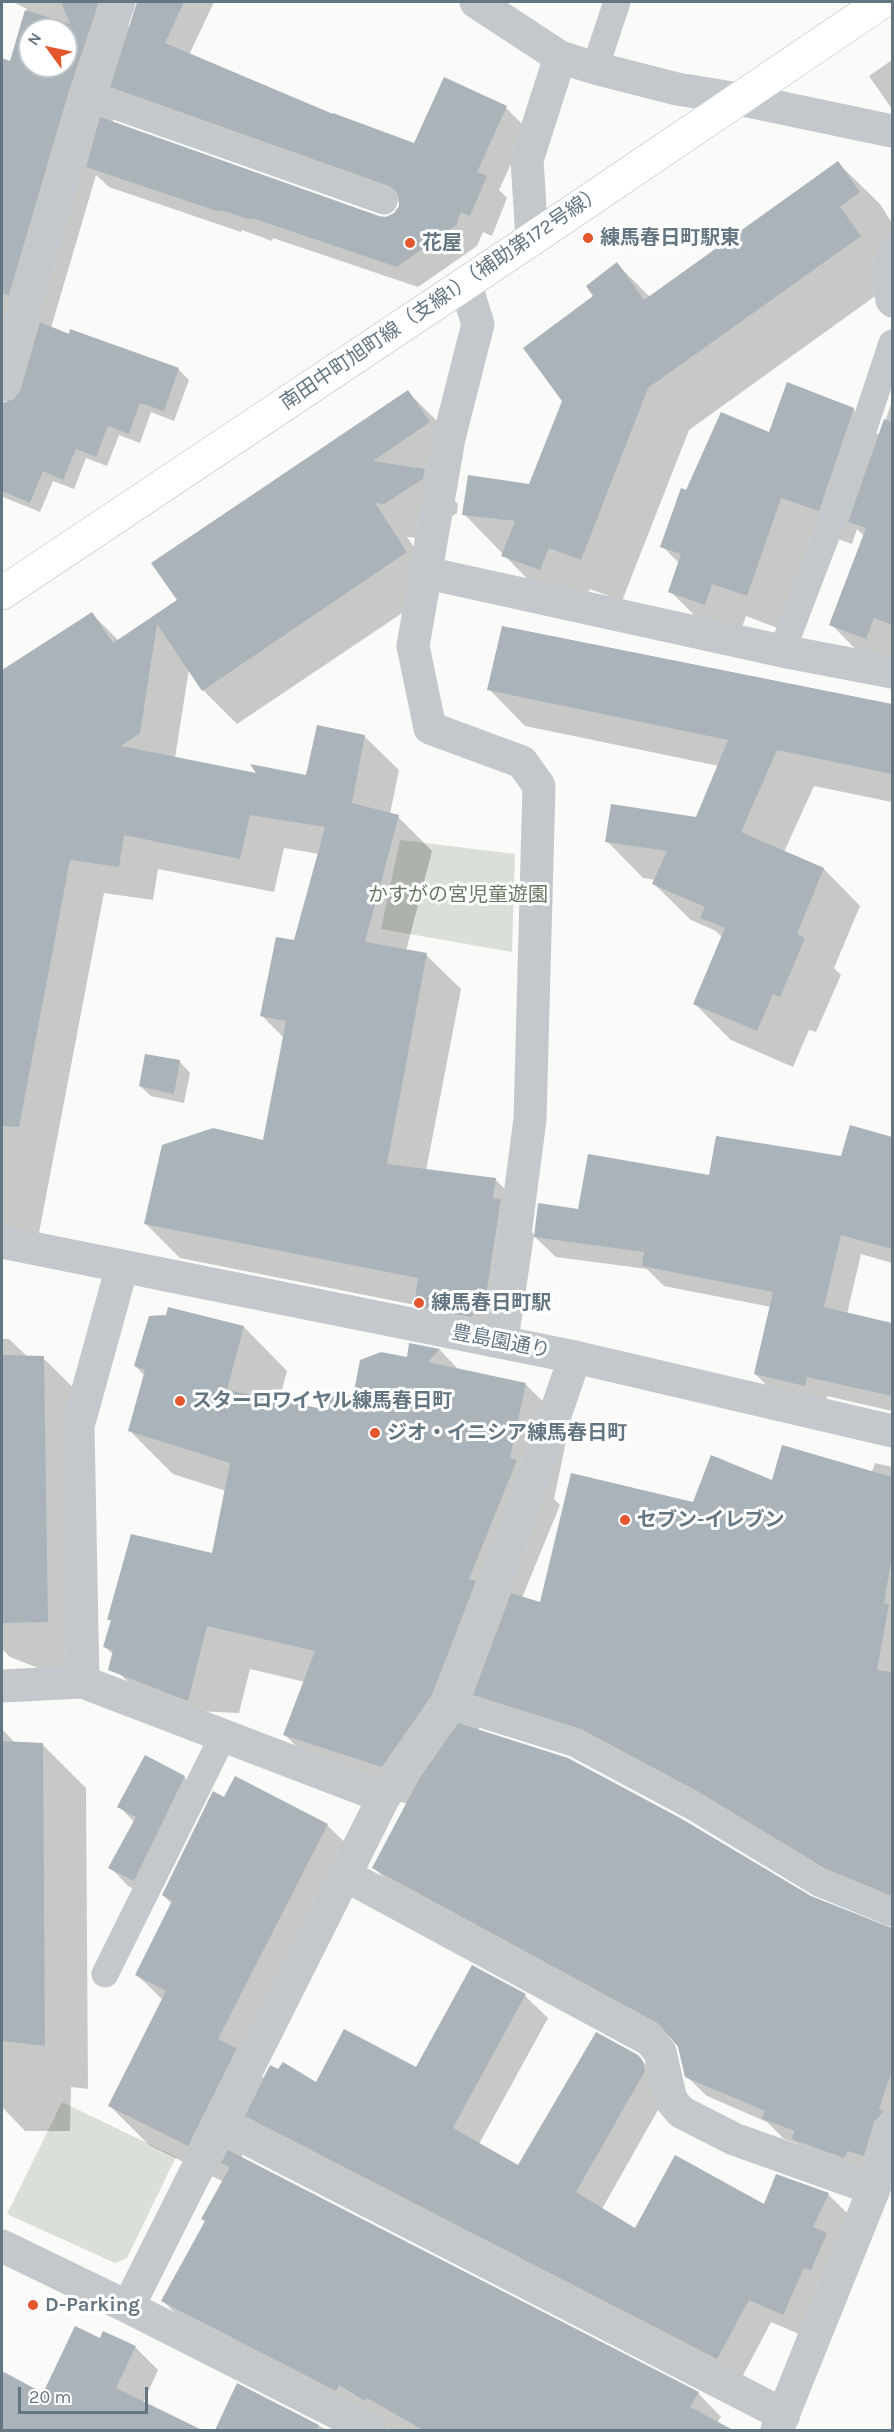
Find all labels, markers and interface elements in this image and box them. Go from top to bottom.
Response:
north arrow [18,18,78,78]
text: N [23,29,45,49]
street label: 南田中町旭町線（支線1）（補助第172号線） [276,181,608,415]
place label: 練馬春日町駅東 [600,226,740,250]
place label: 花屋 [422,231,462,255]
marker: 練馬春日町駅東 [581,231,595,245]
marker: 花屋 [403,236,417,250]
park label: かすがの宮児童遊園 [368,883,548,907]
place label: 練馬春日町駅 [431,1291,551,1315]
marker: 練馬春日町駅 [412,1296,426,1310]
street label: 豊島園通り [450,1321,552,1363]
place label: スターロワイヤル練馬春日町 [192,1389,452,1413]
marker: スターロワイヤル練馬春日町 [173,1394,187,1408]
place label: ジオ・イニシア練馬春日町 [387,1421,627,1445]
marker: ジオ・イニシア練馬春日町 [368,1426,382,1440]
place label: セブン-イレブン [637,1508,784,1532]
marker: セブン-イレブン [618,1513,632,1527]
place label: D-Parking [45,2293,140,2317]
marker: D-Parking [26,2298,40,2312]
scale bar [21,2375,152,2413]
text: 20 m [29,2386,71,2408]

